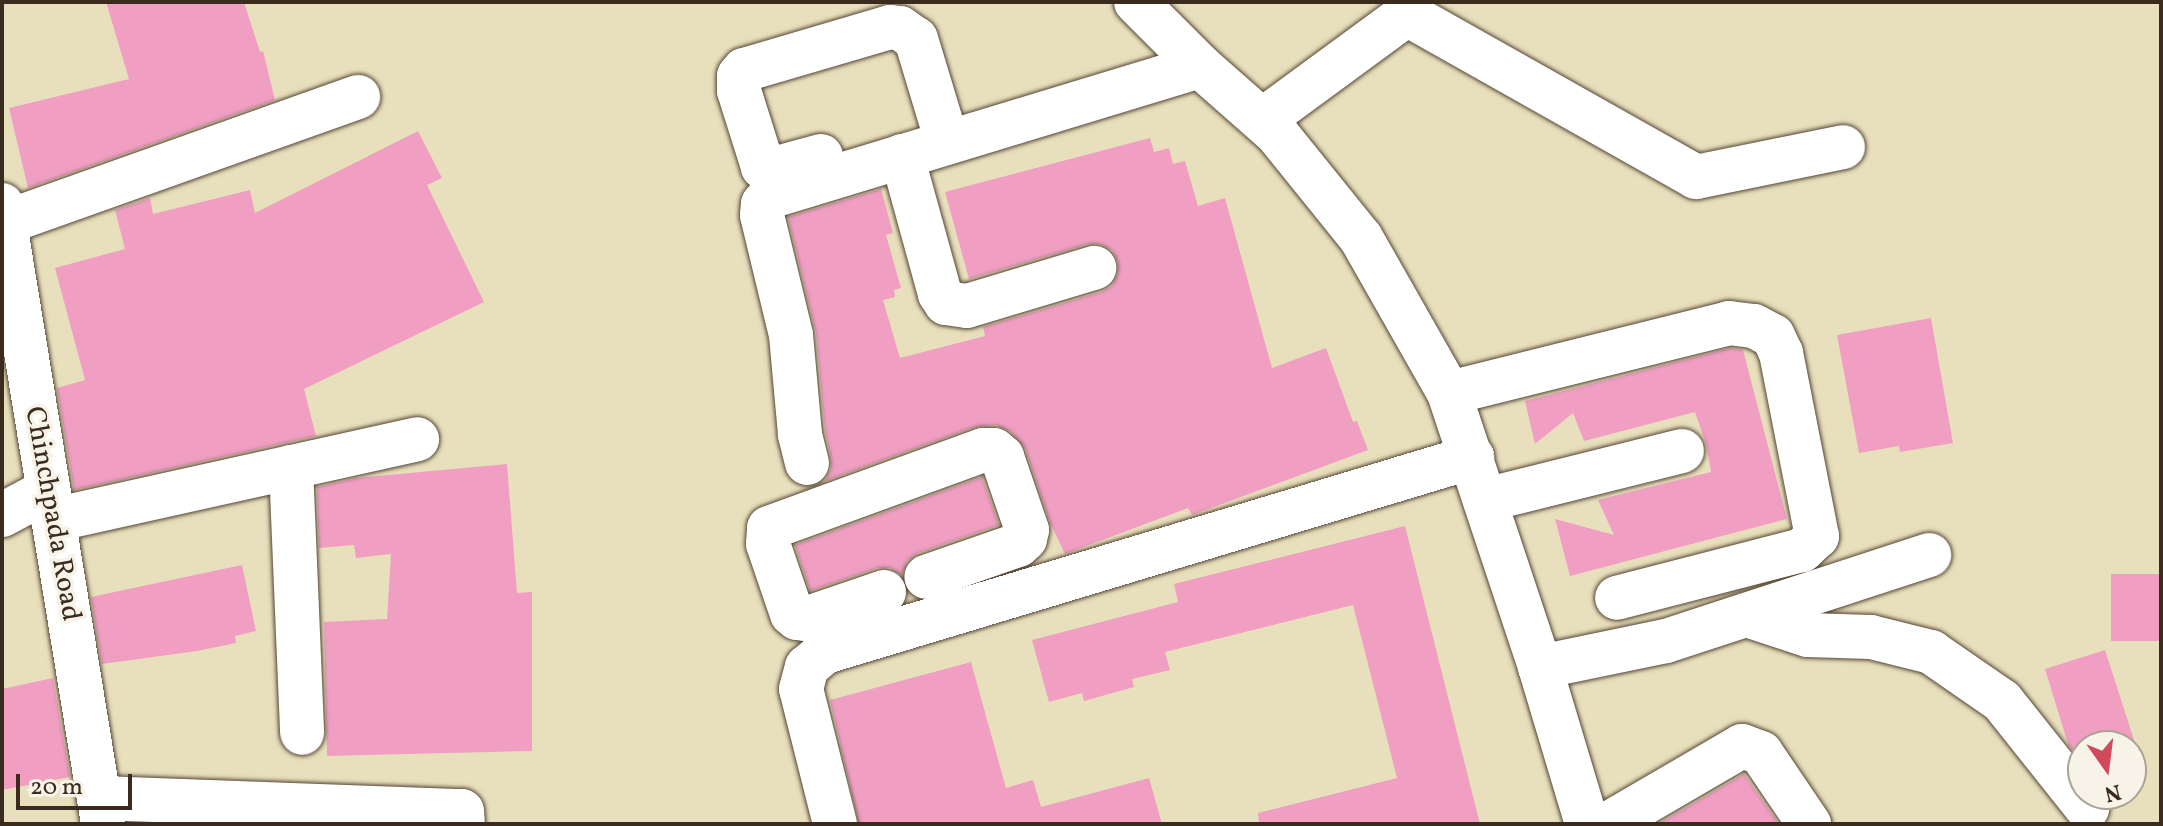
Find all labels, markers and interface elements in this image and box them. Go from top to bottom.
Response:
street label: Chinchpada Road [17,404,87,624]
north arrow [2067,730,2147,810]
scale bar [20,758,136,808]
text: 20 m [30,771,83,805]
text: N [2101,775,2124,809]

